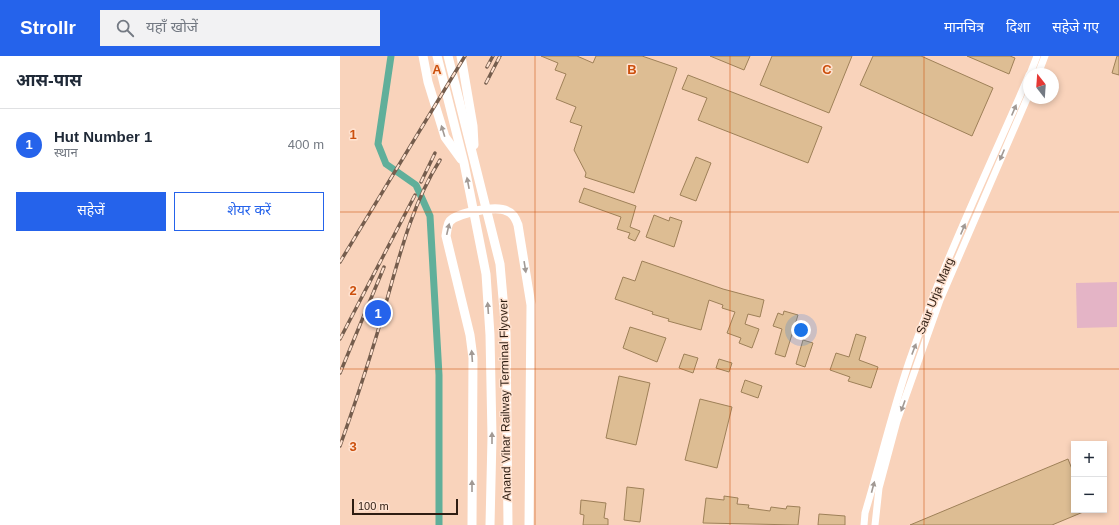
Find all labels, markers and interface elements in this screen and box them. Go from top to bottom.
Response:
search box [100,10,380,46]
text: Strollr [20,17,76,38]
icon: search [114,17,136,39]
text: यहाँ खोजें [146,18,198,35]
text: मानचित्र [944,19,984,35]
text: दिशा [1006,19,1030,35]
text: सहेजे गए [1052,19,1099,35]
text: A [432,62,442,77]
text: B [627,62,637,77]
text: C [822,62,832,77]
north arrow [1023,68,1059,104]
text: आस-पास [16,71,82,90]
one-way arrow [1011,104,1017,115]
one-way arrow [440,124,446,136]
text: 1 [349,127,357,142]
text: Hut Number 1 [54,128,152,145]
text: 1 [25,137,33,152]
text: 400 m [288,137,324,152]
text: स्थान [54,145,78,160]
one-way arrow [999,150,1005,161]
one-way arrow [464,176,470,189]
button: सहेजें [16,192,166,231]
button: शेयर करें [174,192,324,231]
one-way arrow [445,223,451,236]
one-way arrow [960,223,966,234]
street label: Saur Urja Marg [913,256,957,336]
one-way arrow [522,261,528,273]
text: 2 [349,283,357,298]
pin: 1 [365,298,391,328]
street label: Anand Vihar Railway Terminal Flyover [496,299,514,501]
one-way arrow [485,302,492,314]
your location [791,320,811,340]
one-way arrow [911,343,917,355]
one-way arrow [469,350,476,362]
one-way arrow [899,401,905,413]
one-way arrow [489,431,495,444]
text: 3 [349,439,357,454]
map controls [1071,441,1107,513]
button: + [1071,441,1107,477]
button: − [1071,477,1107,513]
one-way arrow [469,479,475,492]
one-way arrow [870,481,876,493]
scale bar [352,497,458,516]
text: 100 m [358,500,389,512]

